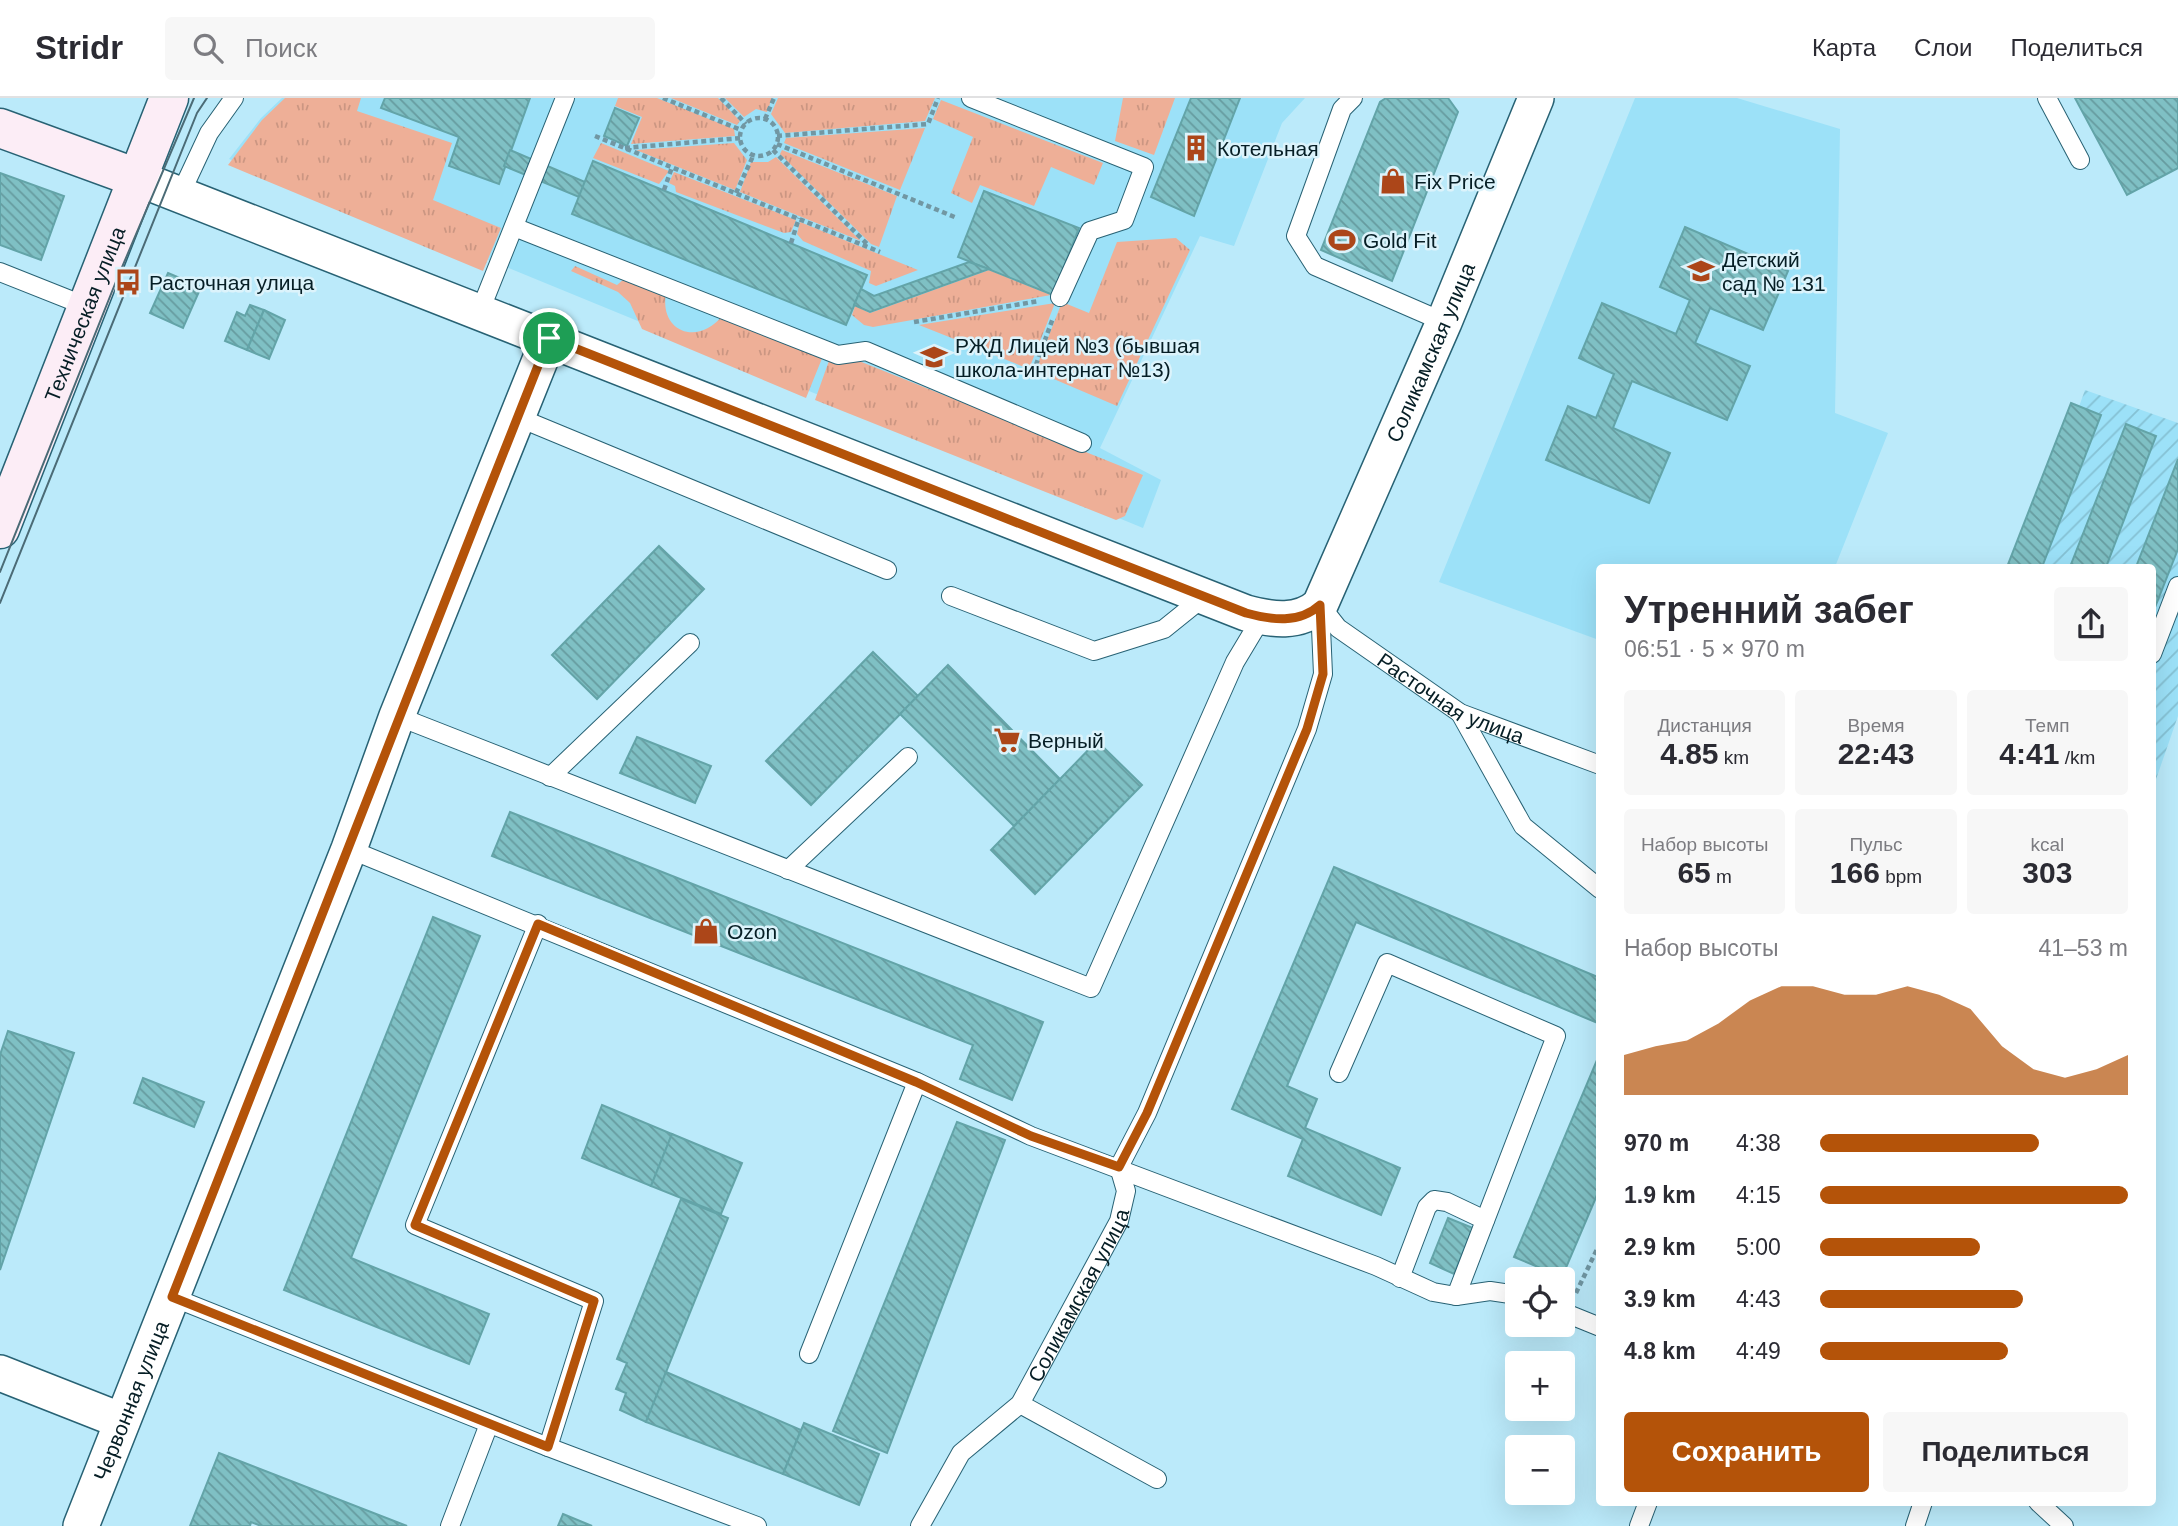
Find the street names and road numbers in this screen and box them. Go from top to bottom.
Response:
street label: Техническая улица [40,223,129,405]
street label: Соликамская улица [1381,259,1479,445]
street label: Расточная улица [1373,648,1528,747]
street label: Соликамская улица [1023,1206,1133,1386]
street label: Червонная улица [89,1317,173,1484]

